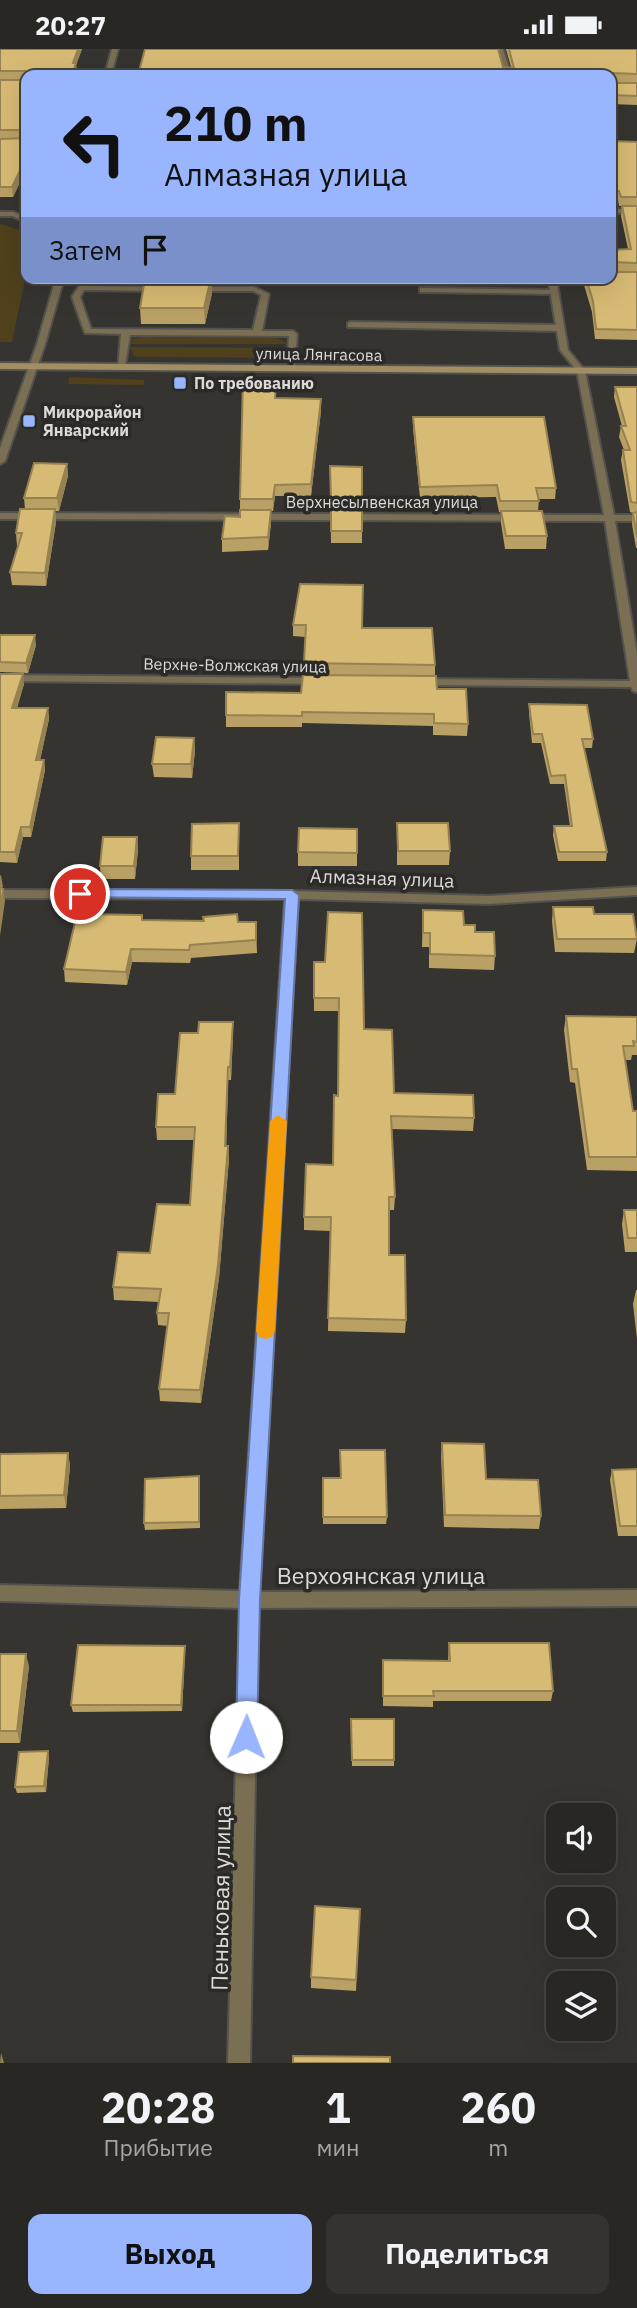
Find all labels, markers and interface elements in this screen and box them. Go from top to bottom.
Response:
text: 20:27 [35,8,106,42]
text: 210 m [164,91,308,154]
icon: left [49,98,140,189]
text: Алмазная улица [164,153,408,195]
icon: arrive [136,231,174,269]
text: Затем [49,233,122,267]
street label: улица Лянгасова [256,343,383,365]
place label: По требованию [194,373,314,393]
marker: По требованию [172,375,188,391]
place label: Микрорайон Январский [43,402,142,440]
marker: Микрорайон Январский [21,413,37,429]
street label: Верхнесылвенская улица [286,492,479,512]
street label: Верхне-Волжская улица [143,653,327,677]
street label: Алмазная улица [309,863,455,893]
pin [50,864,110,924]
icon: arrive [61,875,99,913]
street label: Верхоянская улица [277,1560,485,1590]
position arrow [209,1700,283,1774]
map controls [546,1803,616,2041]
button: sound [546,1803,616,1873]
street label: Пеньковая улица [203,1805,237,1991]
button: search [546,1887,616,1957]
button: layers [546,1971,616,2041]
text: 20:28 [101,2080,216,2135]
text: 1 [325,2080,351,2135]
text: 260 [460,2080,536,2135]
text: Прибытие [104,2132,213,2162]
text: мин [316,2132,360,2162]
text: m [488,2132,508,2162]
button: Выход [28,2214,312,2294]
button: Поделиться [326,2214,609,2294]

